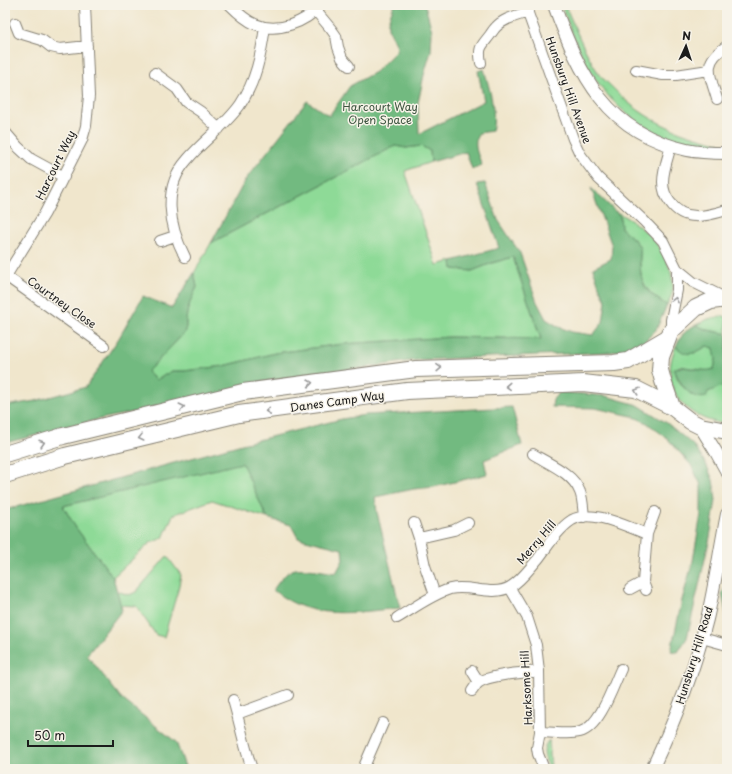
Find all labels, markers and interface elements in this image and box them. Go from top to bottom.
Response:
north arrow [666,26,706,66]
text: N [682,27,692,44]
street label: Hunsbury Hill Avenue [542,34,596,146]
park label: Harcourt Way Open Space [342,98,418,128]
street label: Harcourt Way [31,127,79,203]
street label: Courtney Close [24,272,100,332]
one-way arrow [670,297,678,303]
one-way arrow [436,364,442,372]
one-way arrow [307,379,313,388]
one-way arrow [505,382,511,391]
street label: Danes Camp Way [289,386,385,416]
one-way arrow [634,387,641,395]
one-way arrow [179,404,185,412]
one-way arrow [264,406,271,415]
one-way arrow [137,434,144,442]
one-way arrow [39,439,46,448]
street label: Merry Hill [512,516,560,568]
street label: Hunsbury Hill Road [671,604,717,706]
street label: Harksome Hill [516,650,536,726]
scale bar [28,722,113,748]
text: 50 m [34,726,65,744]

